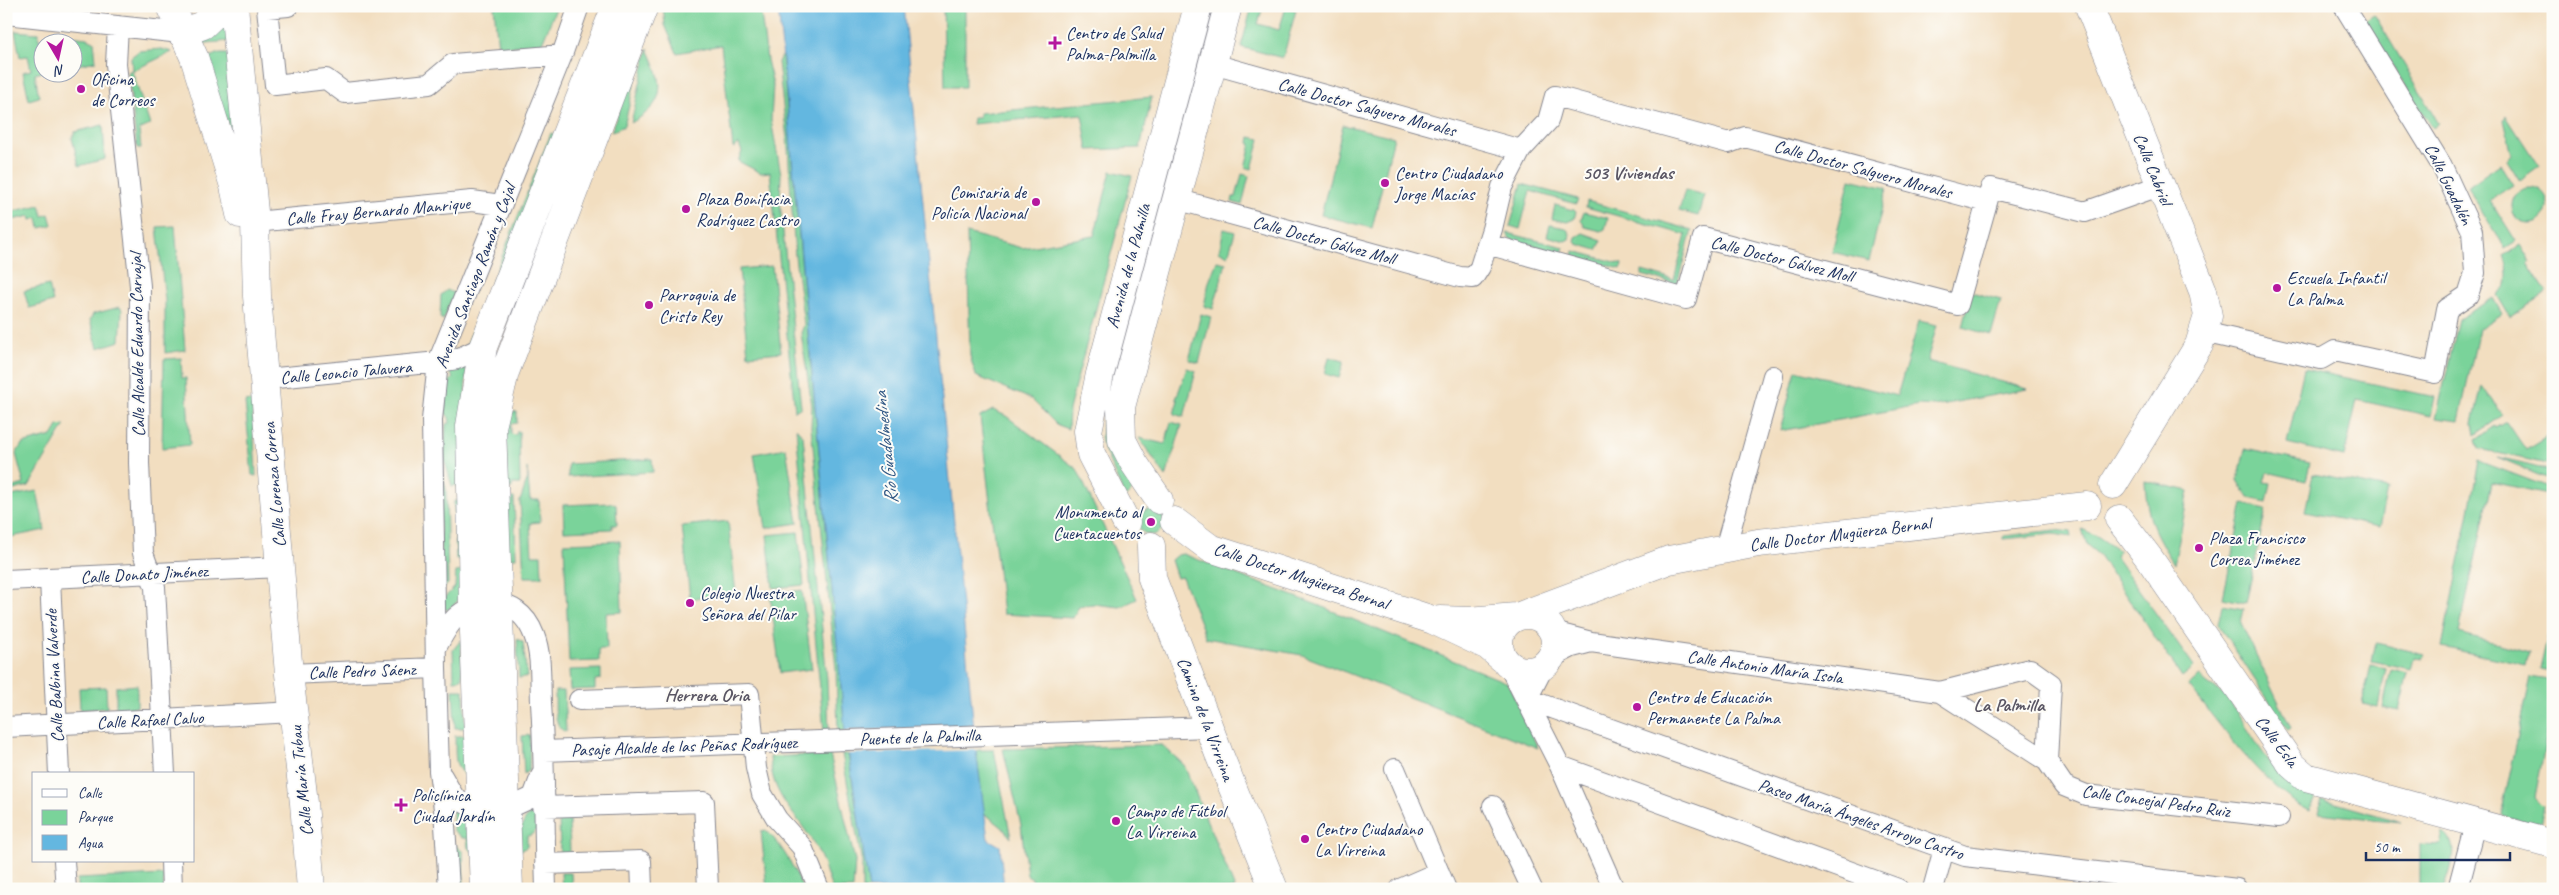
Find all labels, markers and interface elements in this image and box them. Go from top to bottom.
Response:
place label: Centro de Salud Palma-Palmilla [1066,22,1165,65]
north arrow [32,32,82,82]
marker: Centro de Salud Palma-Palmilla [1048,36,1062,50]
text: N [52,61,66,80]
place label: Oficina de Correos [91,68,156,111]
street label: Calle Doctor Salguero Morales [1276,73,1460,142]
marker: Oficina de Correos [75,83,87,95]
street label: Calle Cabriel [2129,130,2178,211]
street label: Calle Doctor Salguero Morales [1772,135,1956,204]
street label: Calle Guadalén [2420,140,2478,229]
district label: 503 Viviendas [1582,161,1676,185]
place label: Centro Ciudadano Jorge Macías [1394,162,1504,205]
marker: Centro Ciudadano Jorge Macías [1379,177,1391,189]
street label: Avenida Santiago Ramón y Cajal [430,178,521,371]
place label: Comisaria de Policía Nacional [931,181,1029,224]
place label: Plaza Bonifacia Rodríguez Castro [696,188,800,231]
street label: Calle Fray Bernardo Manrique [285,192,472,230]
marker: Comisaria de Policía Nacional [1030,196,1042,208]
street label: Avenida de la Palmilla [1101,200,1156,331]
marker: Plaza Bonifacia Rodríguez Castro [680,203,692,215]
street label: Calle Doctor Gálvez Moll [1251,210,1400,270]
street label: Calle Doctor Gálvez Moll [1708,231,1858,288]
street label: Calle Alcalde Eduardo Carvajal [124,250,150,437]
place label: Escuela Infantil La Palma [2287,267,2388,310]
marker: Escuela Infantil La Palma [2271,282,2283,294]
place label: Parroquia de Cristo Rey [659,284,736,327]
marker: Parroquia de Cristo Rey [643,299,655,311]
street label: Calle Leoncio Talavera [279,355,414,389]
water label: Río Guadalmedina [868,389,904,505]
street label: Calle Lorenza Correa [257,420,290,548]
place label: Monumento al Cuentacuentos [1053,501,1144,544]
street label: Calle Doctor Mugüerza Bernal [1748,512,1935,556]
marker: Monumento al Cuentacuentos [1145,516,1157,528]
place label: Plaza Francisco Correa Jiménez [2209,527,2306,570]
street label: Calle Doctor Mugüerza Bernal [1211,537,1394,616]
marker: Plaza Francisco Correa Jiménez [2193,542,2205,554]
street label: Calle Donato Jiménez [80,560,211,588]
place label: Colegio Nuestra Señora del Pilar [700,582,797,625]
marker: Colegio Nuestra Señora del Pilar [684,597,696,609]
street label: Calle Balbina Valverde [39,608,68,743]
street label: Calle Antonio María Isola [1686,645,1846,689]
street label: Camino de la Virreina [1172,654,1240,785]
street label: Calle Pedro Sáenz [308,658,418,684]
district label: Herrera Oria [665,683,751,707]
place label: Centro de Educación Permanente La Palma [1647,686,1781,729]
district label: La Palmilla [1974,693,2046,717]
marker: Centro de Educación Permanente La Palma [1631,701,1643,713]
street label: Calle Rafael Calvo [96,706,205,734]
street label: Calle Esla [2251,711,2304,772]
street label: Calle María Tubau [284,724,318,837]
street label: Puente de la Palmilla [859,724,983,750]
street label: Pasaje Alcalde de las Peñas Rodríguez [571,731,800,761]
legend [32,772,195,862]
street label: Paseo María Ángeles Arroyo Castro [1755,773,1968,865]
street label: Calle Concejal Pedro Ruiz [2080,780,2233,822]
text: Calle [78,784,103,803]
place label: Policlínica Ciudad Jardín [412,784,496,827]
marker: Policlínica Ciudad Jardín [394,798,408,812]
place label: Campo de Fútbol La Virreina [1126,800,1228,843]
text: Parque [78,808,114,827]
marker: Campo de Fútbol La Virreina [1110,815,1122,827]
place label: Centro Ciudadano La Virreina [1315,818,1424,861]
scale bar [2366,830,2510,862]
marker: Centro Ciudadano La Virreina [1299,833,1311,845]
text: Agua [78,834,103,853]
text: 50 m [2374,838,2401,857]

